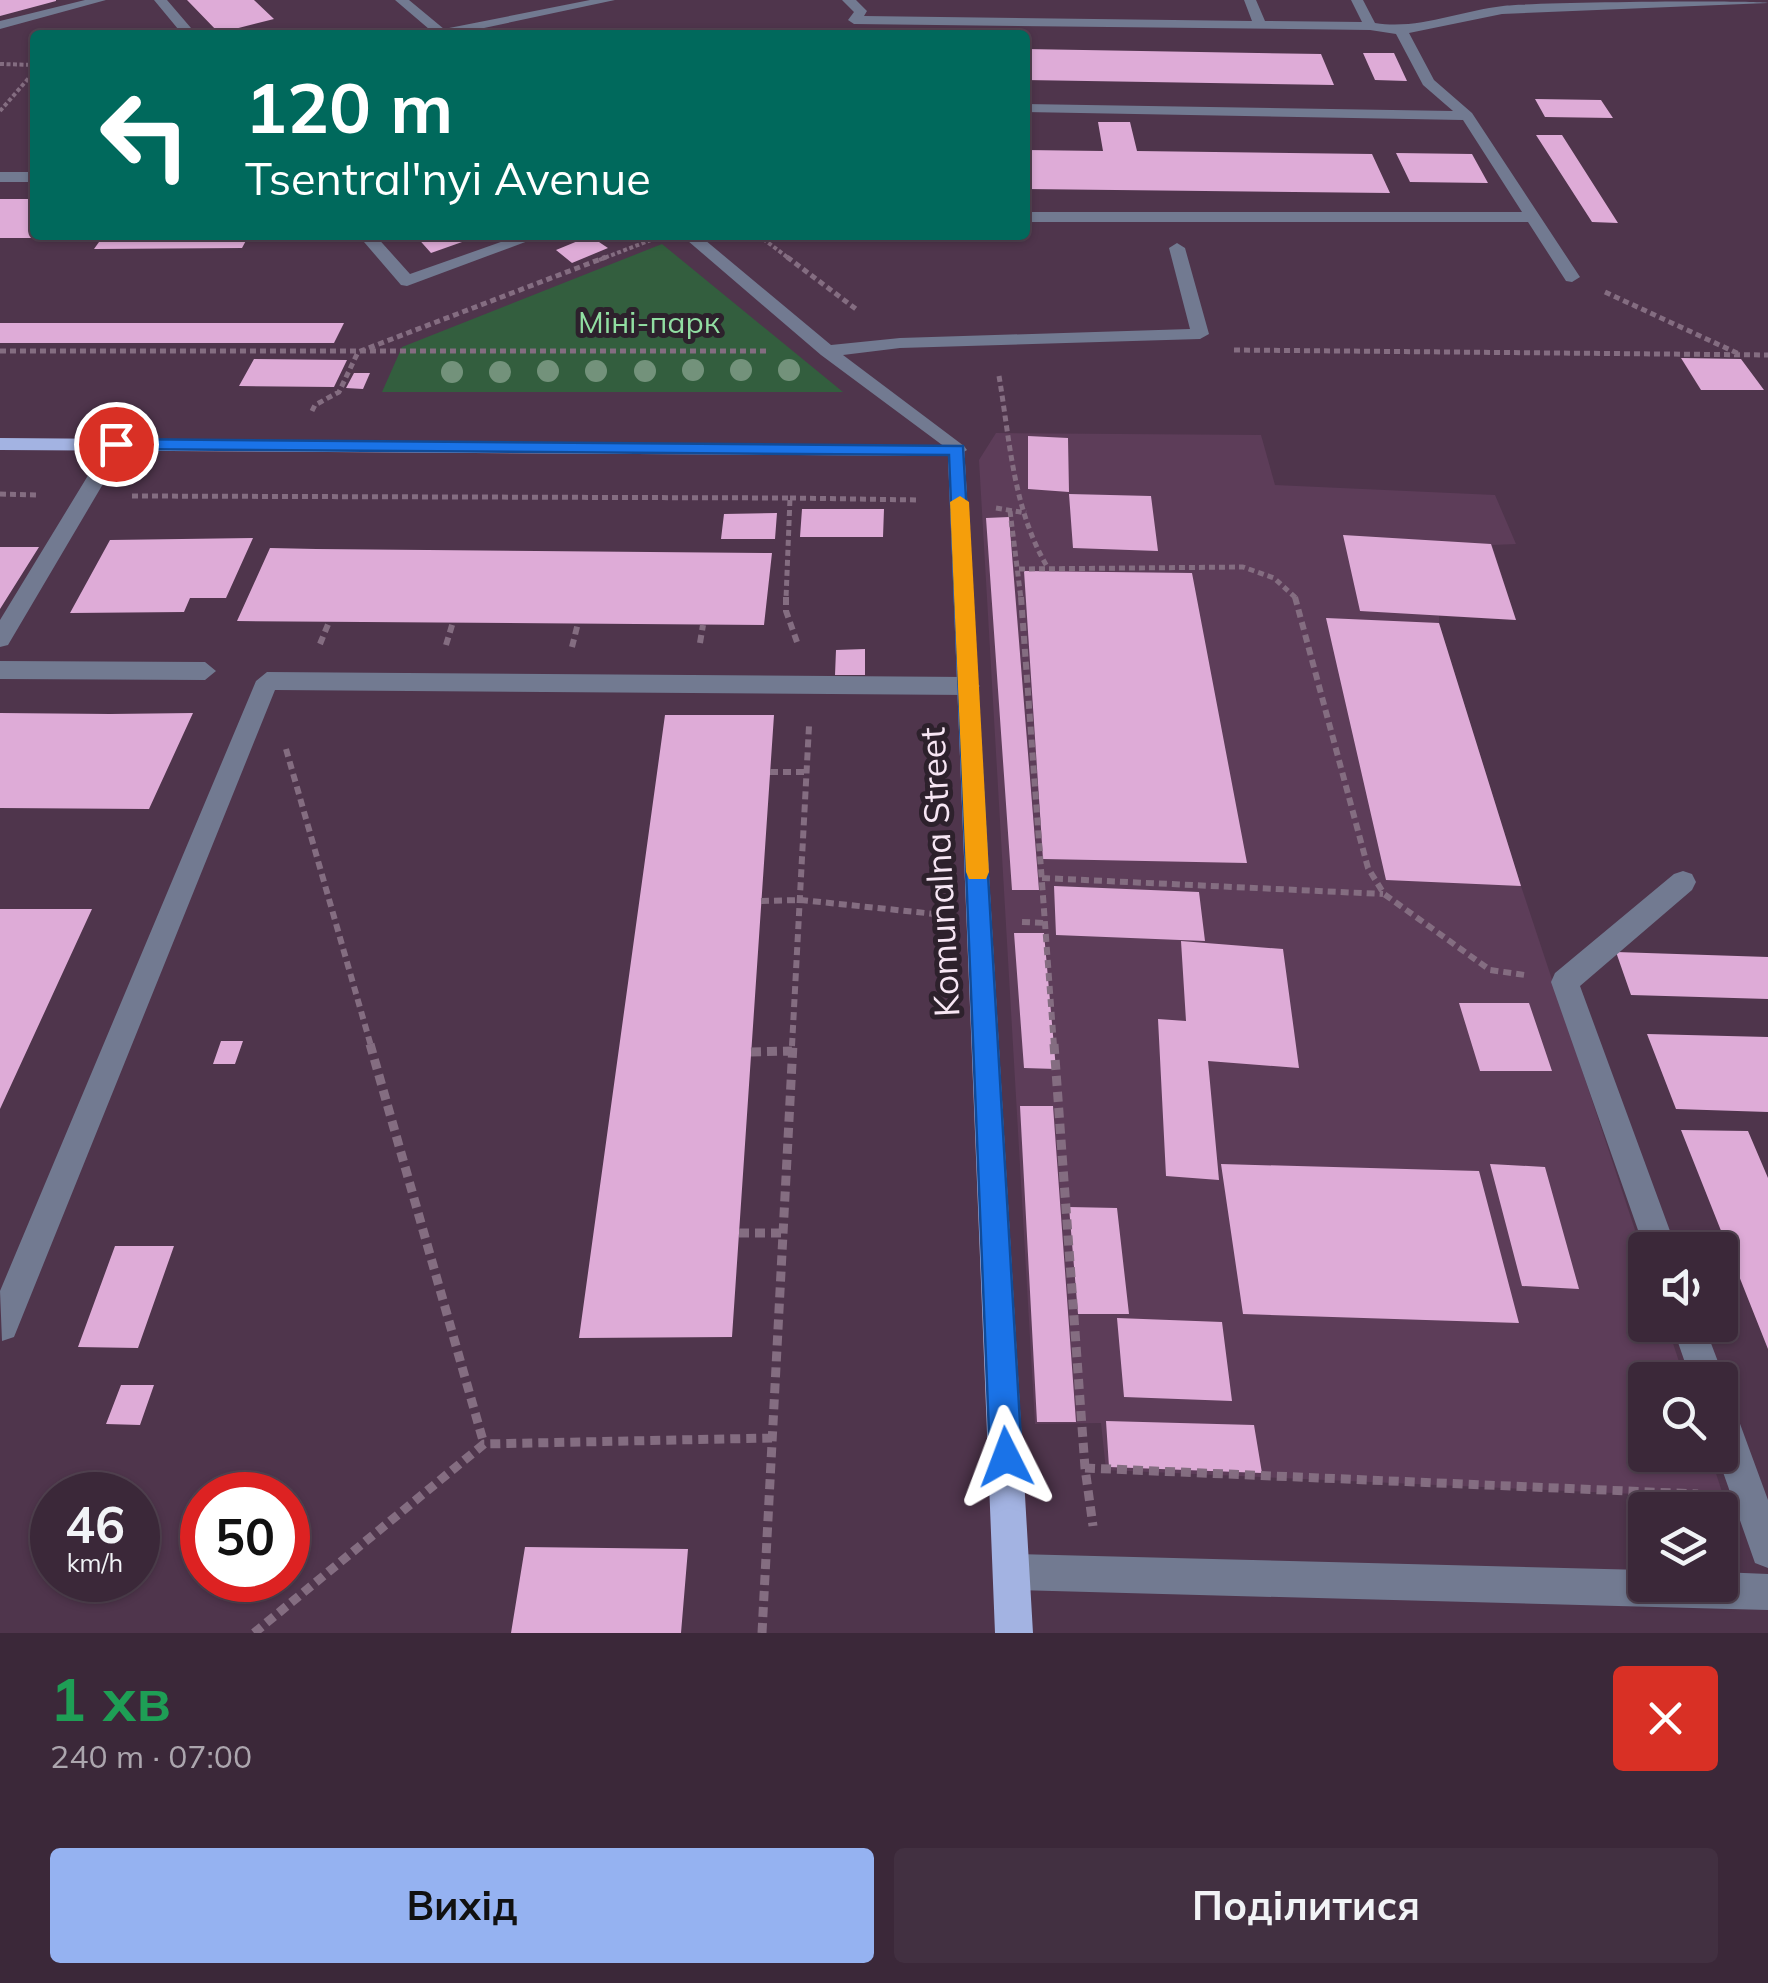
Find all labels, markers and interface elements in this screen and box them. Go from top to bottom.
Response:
text: 120 m [245,63,453,151]
icon: left [80,70,210,200]
text: Tsentral'nyi Avenue [245,150,651,206]
park label: Міні-парк [578,303,721,341]
pin [74,402,159,487]
icon: arrive [89,417,144,472]
street label: Komunalna Street [909,726,969,1018]
map controls [1628,1232,1738,1602]
button: sound [1628,1232,1738,1342]
button: search [1628,1362,1738,1472]
position arrow [954,1405,1058,1509]
speed limit sign: 50 [180,1472,310,1602]
button: layers [1628,1492,1738,1602]
text: 46 [65,1493,125,1556]
text: km/h [67,1547,123,1578]
text: 1 хв [50,1661,171,1736]
button: close [1613,1666,1718,1771]
text: 240 m · 07:00 [50,1736,252,1776]
button: Вихід [50,1848,874,1963]
button: Поділитися [894,1848,1718,1963]

